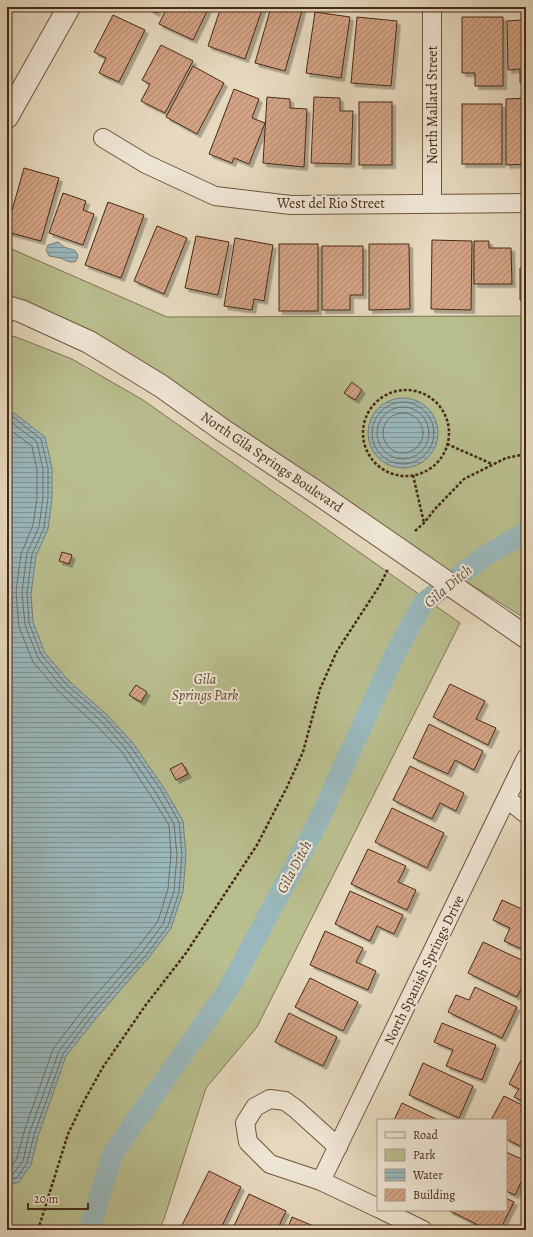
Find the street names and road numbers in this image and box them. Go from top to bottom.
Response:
street label: North Mallard Street [423,45,442,164]
street label: West del Rio Street [276,194,385,213]
street label: North Gila Springs Boulevard [197,407,347,517]
street label: North Spanish Springs Drive [379,892,469,1048]

